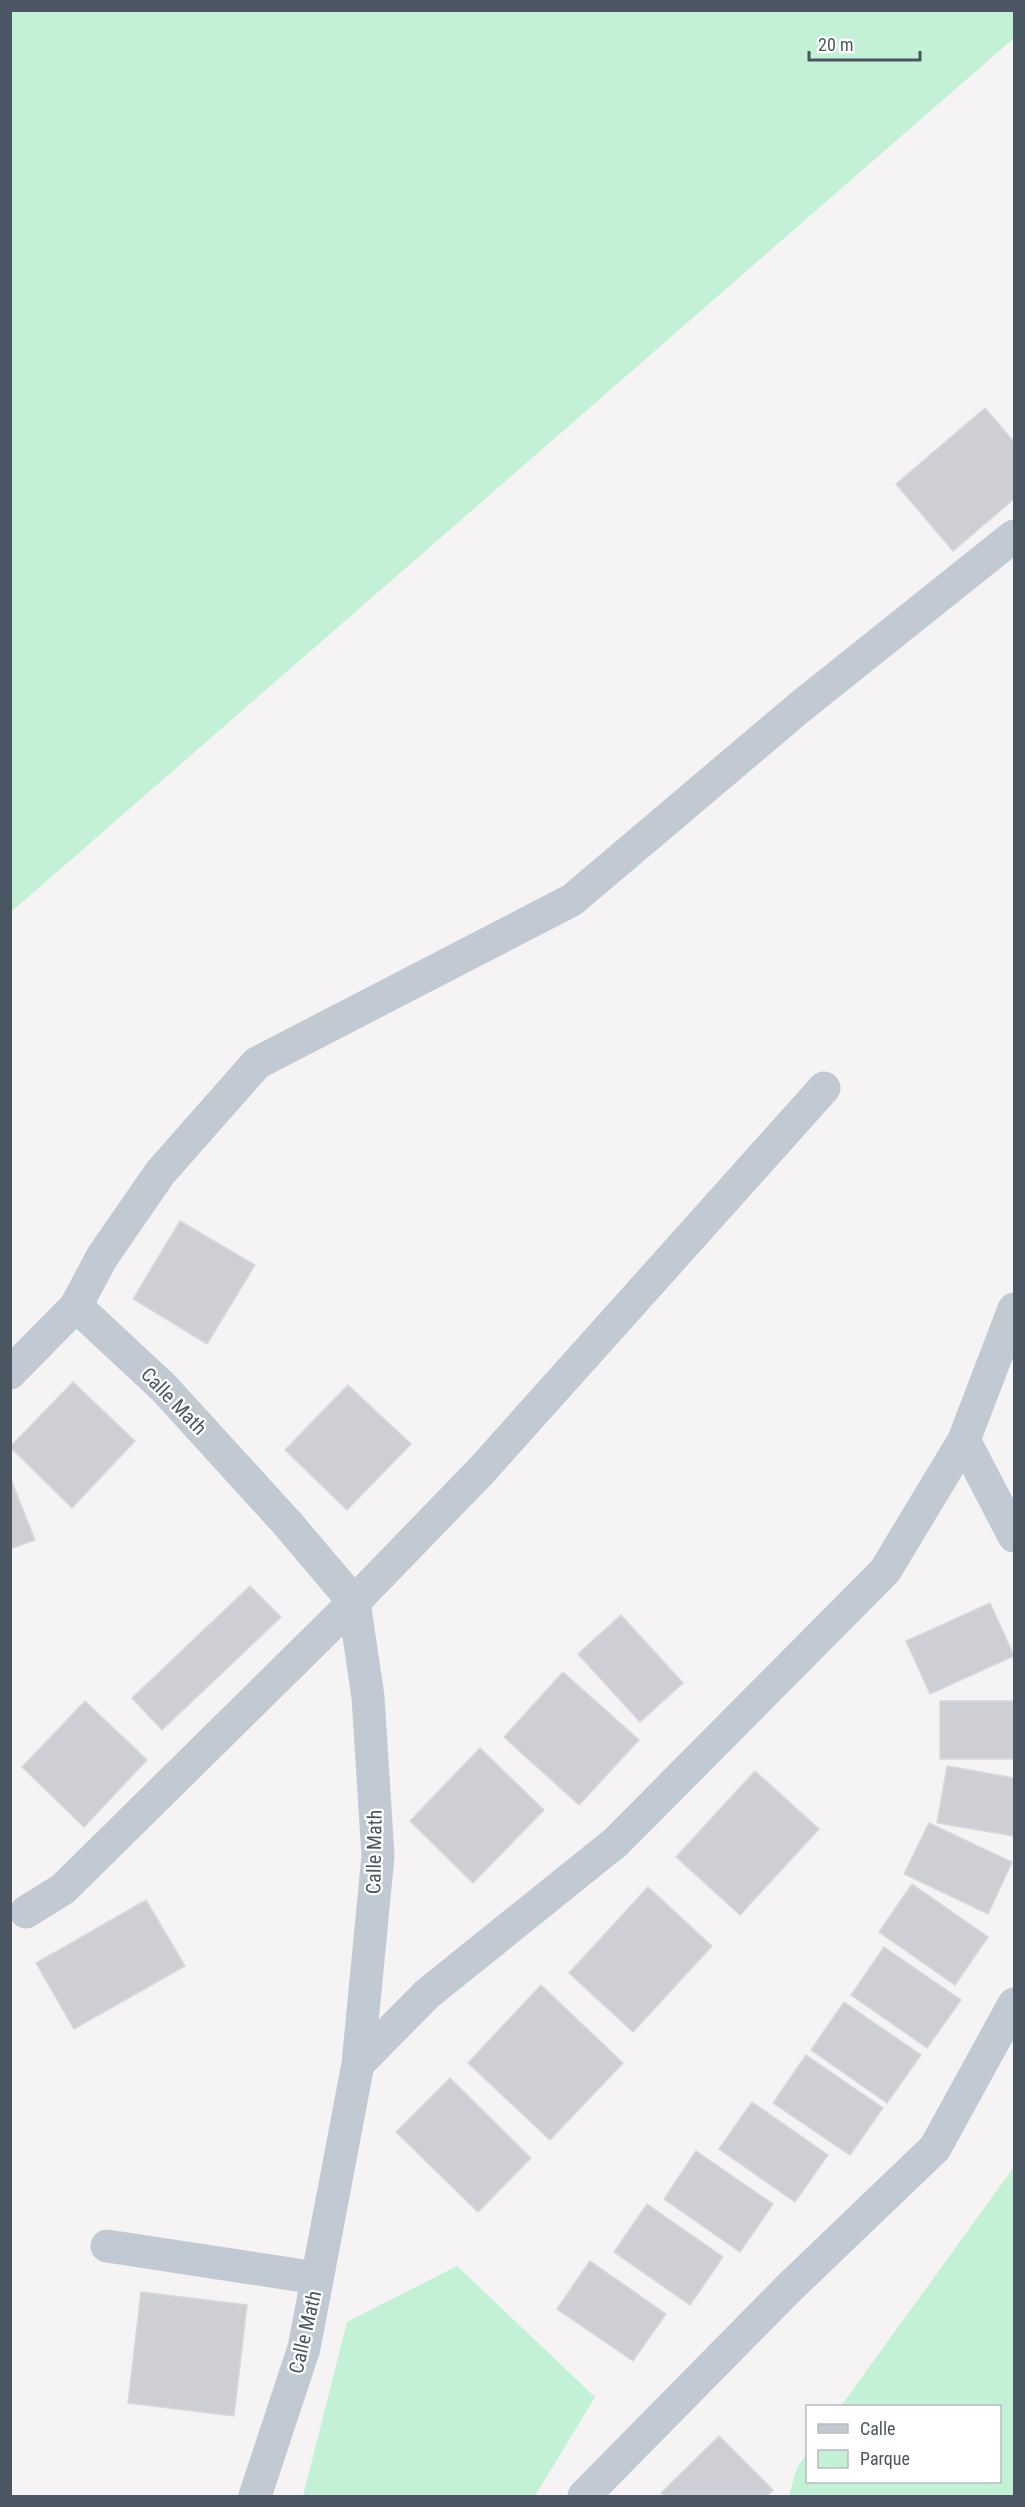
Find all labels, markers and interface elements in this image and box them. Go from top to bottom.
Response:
scale bar [809,24,920,62]
text: 20 m [818,34,853,55]
street label: Calle Math [136,1362,212,1440]
street label: Calle Math [361,1810,387,1894]
street label: Calle Math [284,2288,326,2376]
legend [806,2405,1001,2483]
text: Calle [860,2418,896,2439]
text: Parque [860,2448,910,2469]

